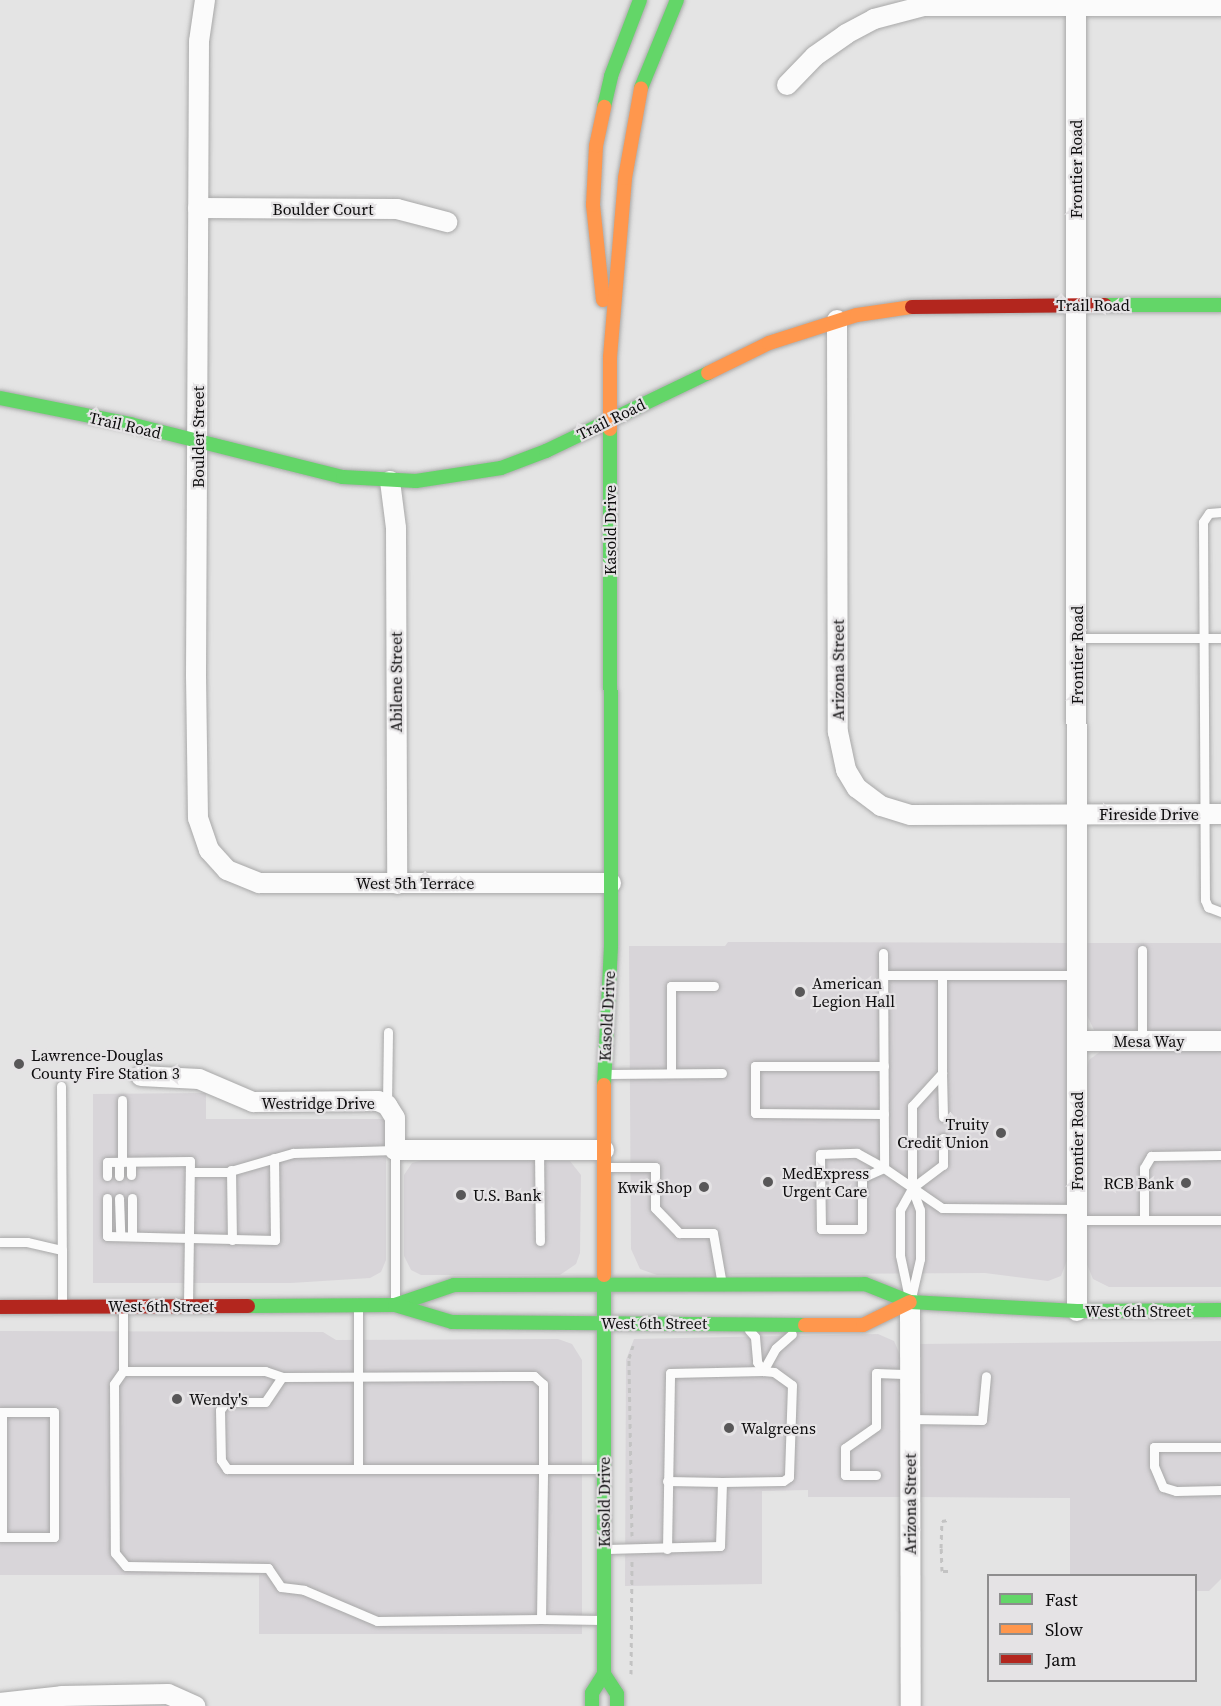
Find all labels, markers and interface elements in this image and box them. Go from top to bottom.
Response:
street label: Frontier Road [1066,120,1086,218]
street label: Boulder Court [273,199,373,219]
street label: Trail Road [1056,295,1130,315]
street label: Boulder Street [188,386,208,488]
street label: Trail Road [574,394,648,444]
street label: Trail Road [87,407,163,443]
street label: Kasold Drive [600,485,620,575]
street label: Frontier Road [1067,606,1087,704]
street label: Arizona Street [828,619,848,721]
street label: Abilene Street [386,632,406,732]
street label: Fireside Drive [1099,804,1199,824]
street label: West 5th Terrace [355,873,475,893]
street label: Kasold Drive [595,970,619,1062]
place label: American Legion Hall [812,973,895,1011]
marker: American Legion Hall [793,985,807,999]
street label: Mesa Way [1113,1031,1185,1051]
place label: Lawrence-Douglas County Fire Station 3 [31,1045,180,1083]
marker: Lawrence-Douglas County Fire Station 3 [12,1057,26,1071]
street label: Frontier Road [1067,1092,1087,1190]
street label: Westridge Drive [261,1093,375,1113]
place label: Truity Credit Union [897,1114,989,1152]
marker: Truity Credit Union [994,1126,1008,1140]
place label: MedExpress Urgent Care [782,1163,869,1201]
marker: MedExpress Urgent Care [759,1173,777,1191]
place label: RCB Bank [1103,1173,1174,1193]
marker: RCB Bank [1179,1176,1193,1190]
place label: Kwik Shop [617,1177,692,1197]
marker: Kwik Shop [697,1180,711,1194]
place label: U.S. Bank [473,1185,541,1205]
marker: U.S. Bank [454,1188,468,1202]
street label: West 6th Street [108,1296,214,1316]
street label: West 6th Street [1085,1301,1191,1321]
street label: West 6th Street [601,1313,707,1333]
place label: Wendy's [189,1389,248,1409]
marker: Wendy's [170,1392,184,1406]
place label: Walgreens [741,1418,816,1438]
marker: Walgreens [722,1421,736,1435]
street label: Arizona Street [900,1453,920,1555]
street label: Kasold Drive [594,1457,614,1547]
legend [987,1574,1197,1682]
text: Fast [1045,1587,1078,1612]
text: Slow [1045,1617,1083,1642]
text: Jam [1045,1647,1077,1672]

